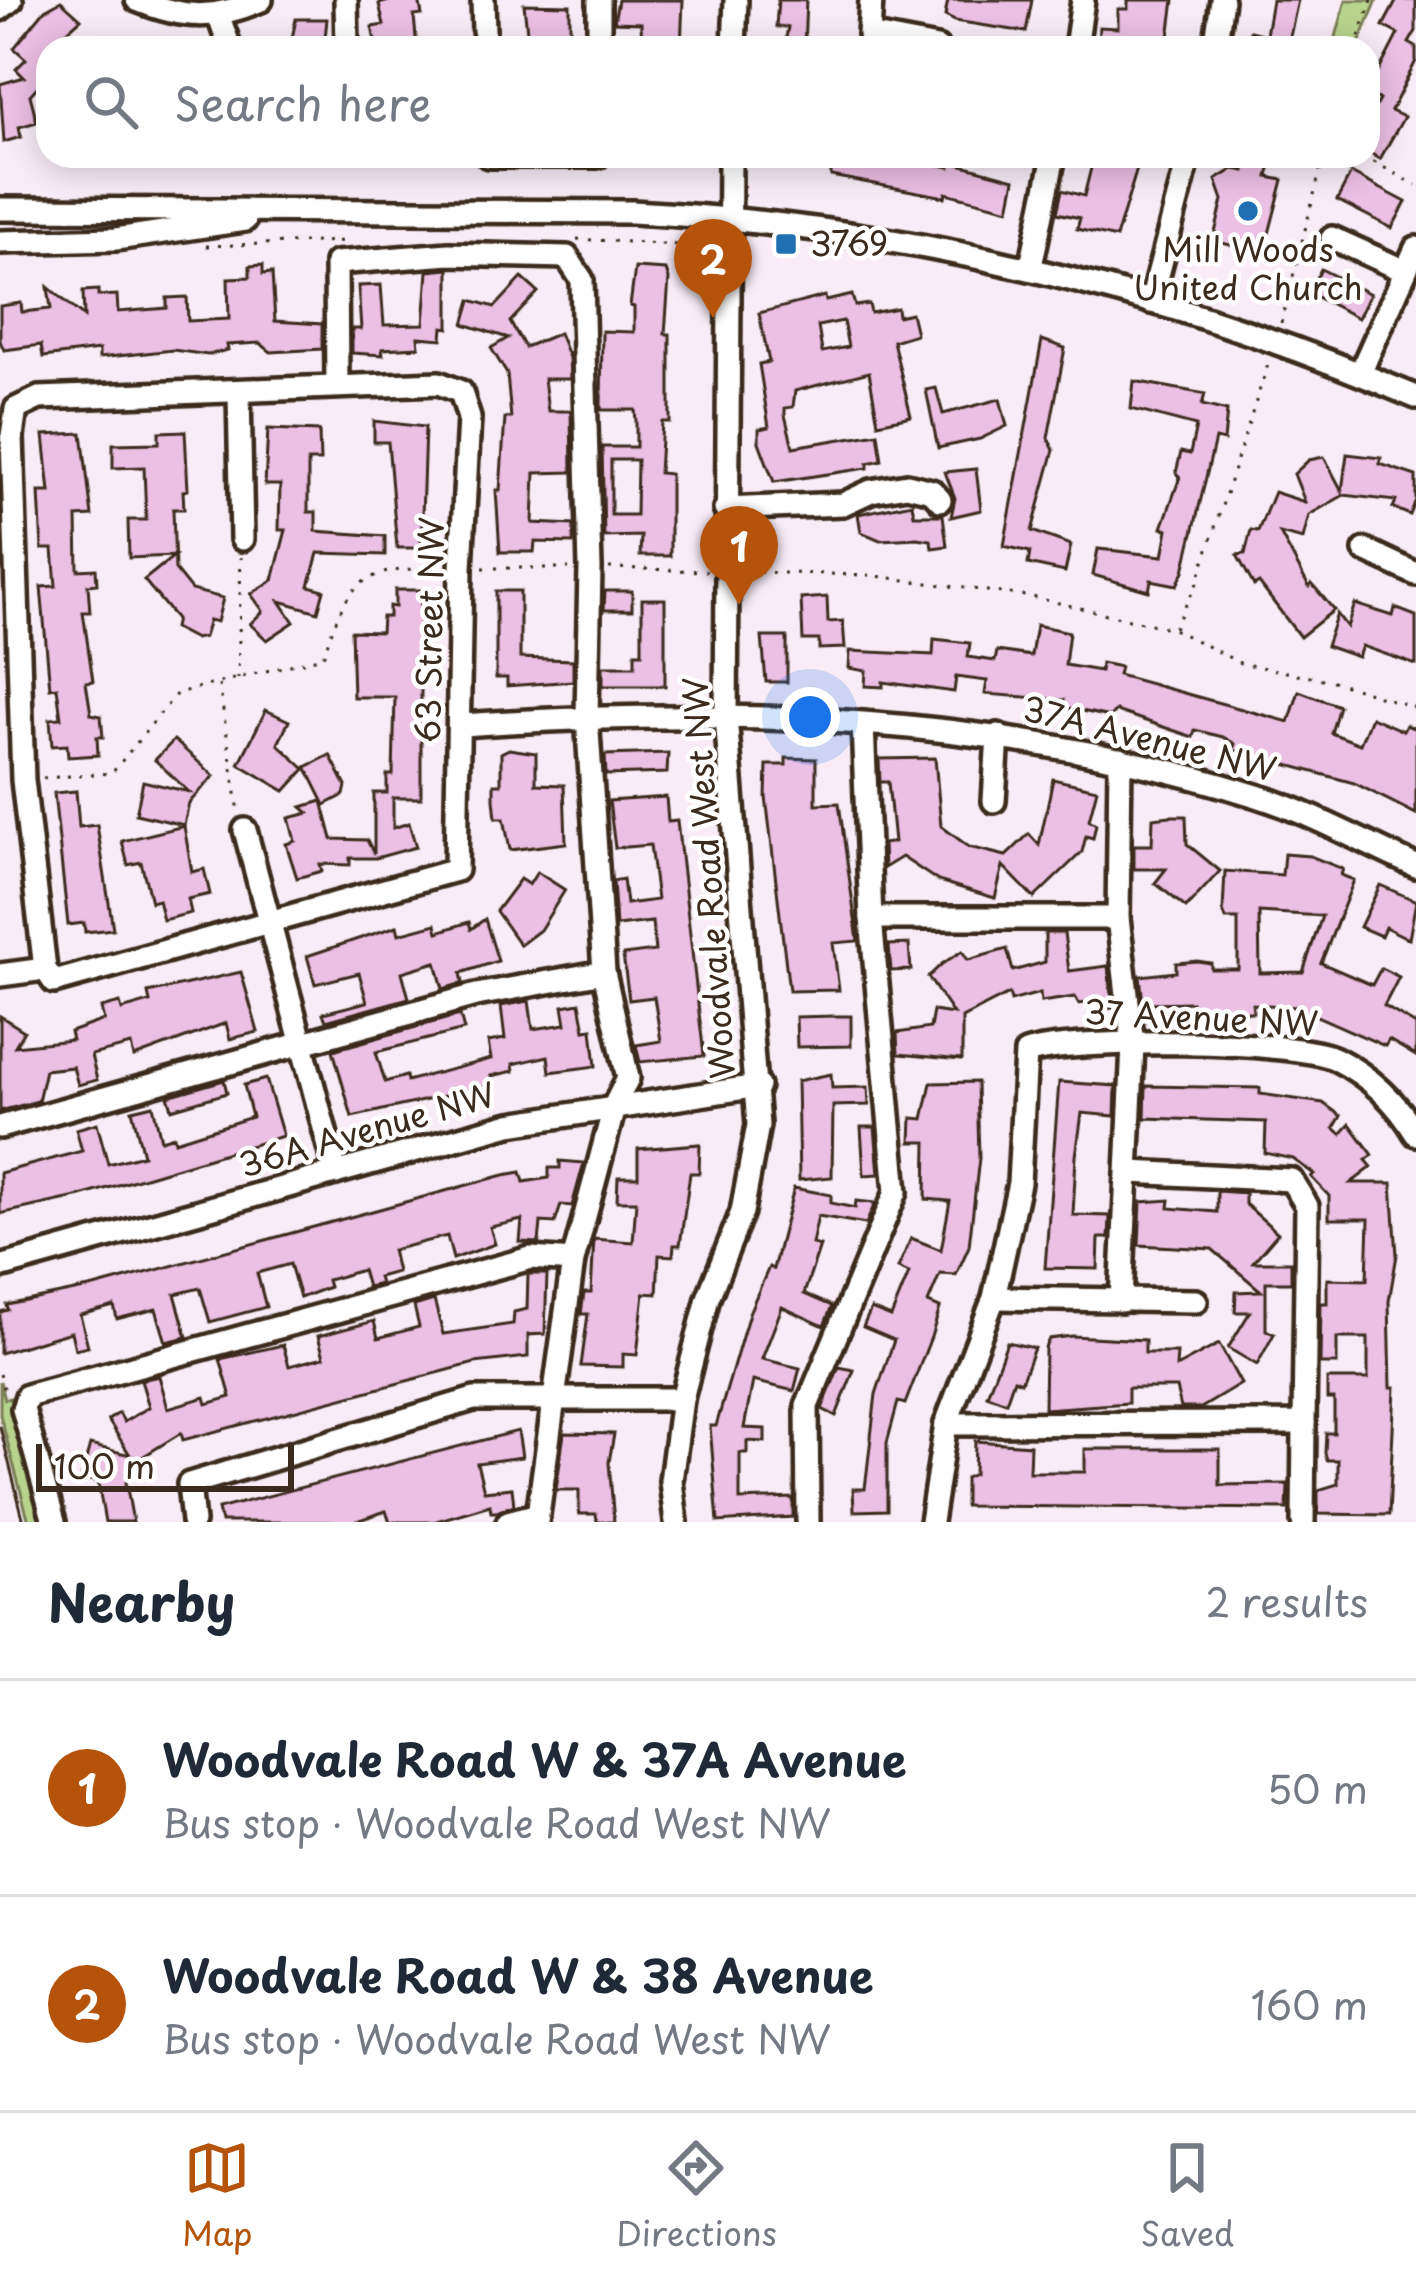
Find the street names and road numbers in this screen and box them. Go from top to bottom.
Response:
street label: 63 Street NW [401,517,455,743]
street label: Woodvale Road West NW [668,676,746,1081]
street label: 37A Avenue NW [1018,681,1282,793]
street label: 37 Avenue NW [1083,985,1319,1047]
street label: 36A Avenue NW [233,1068,500,1188]

